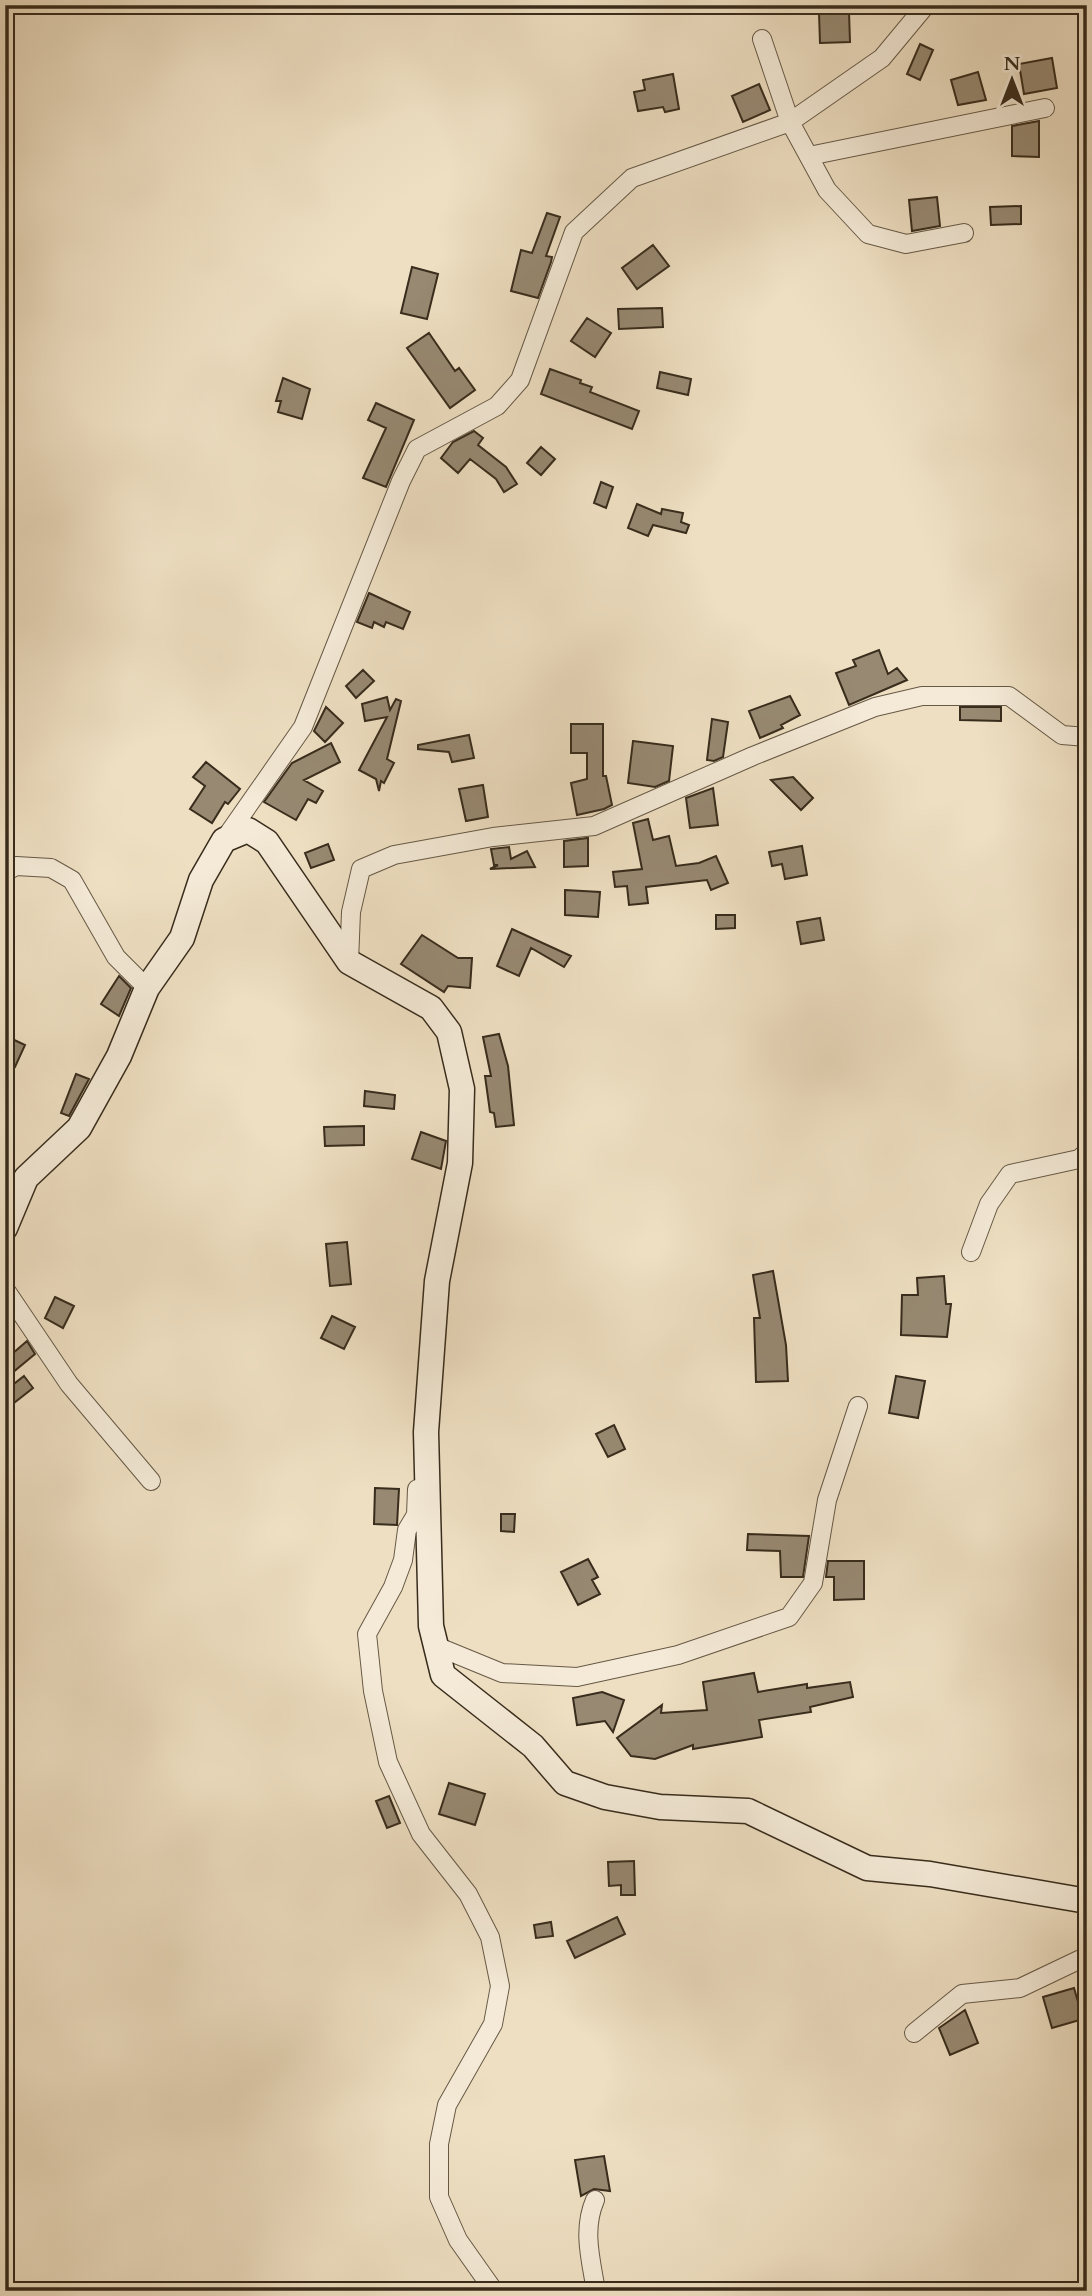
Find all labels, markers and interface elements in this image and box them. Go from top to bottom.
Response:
north arrow [976,46,1046,116]
text: N [1004,51,1021,77]

